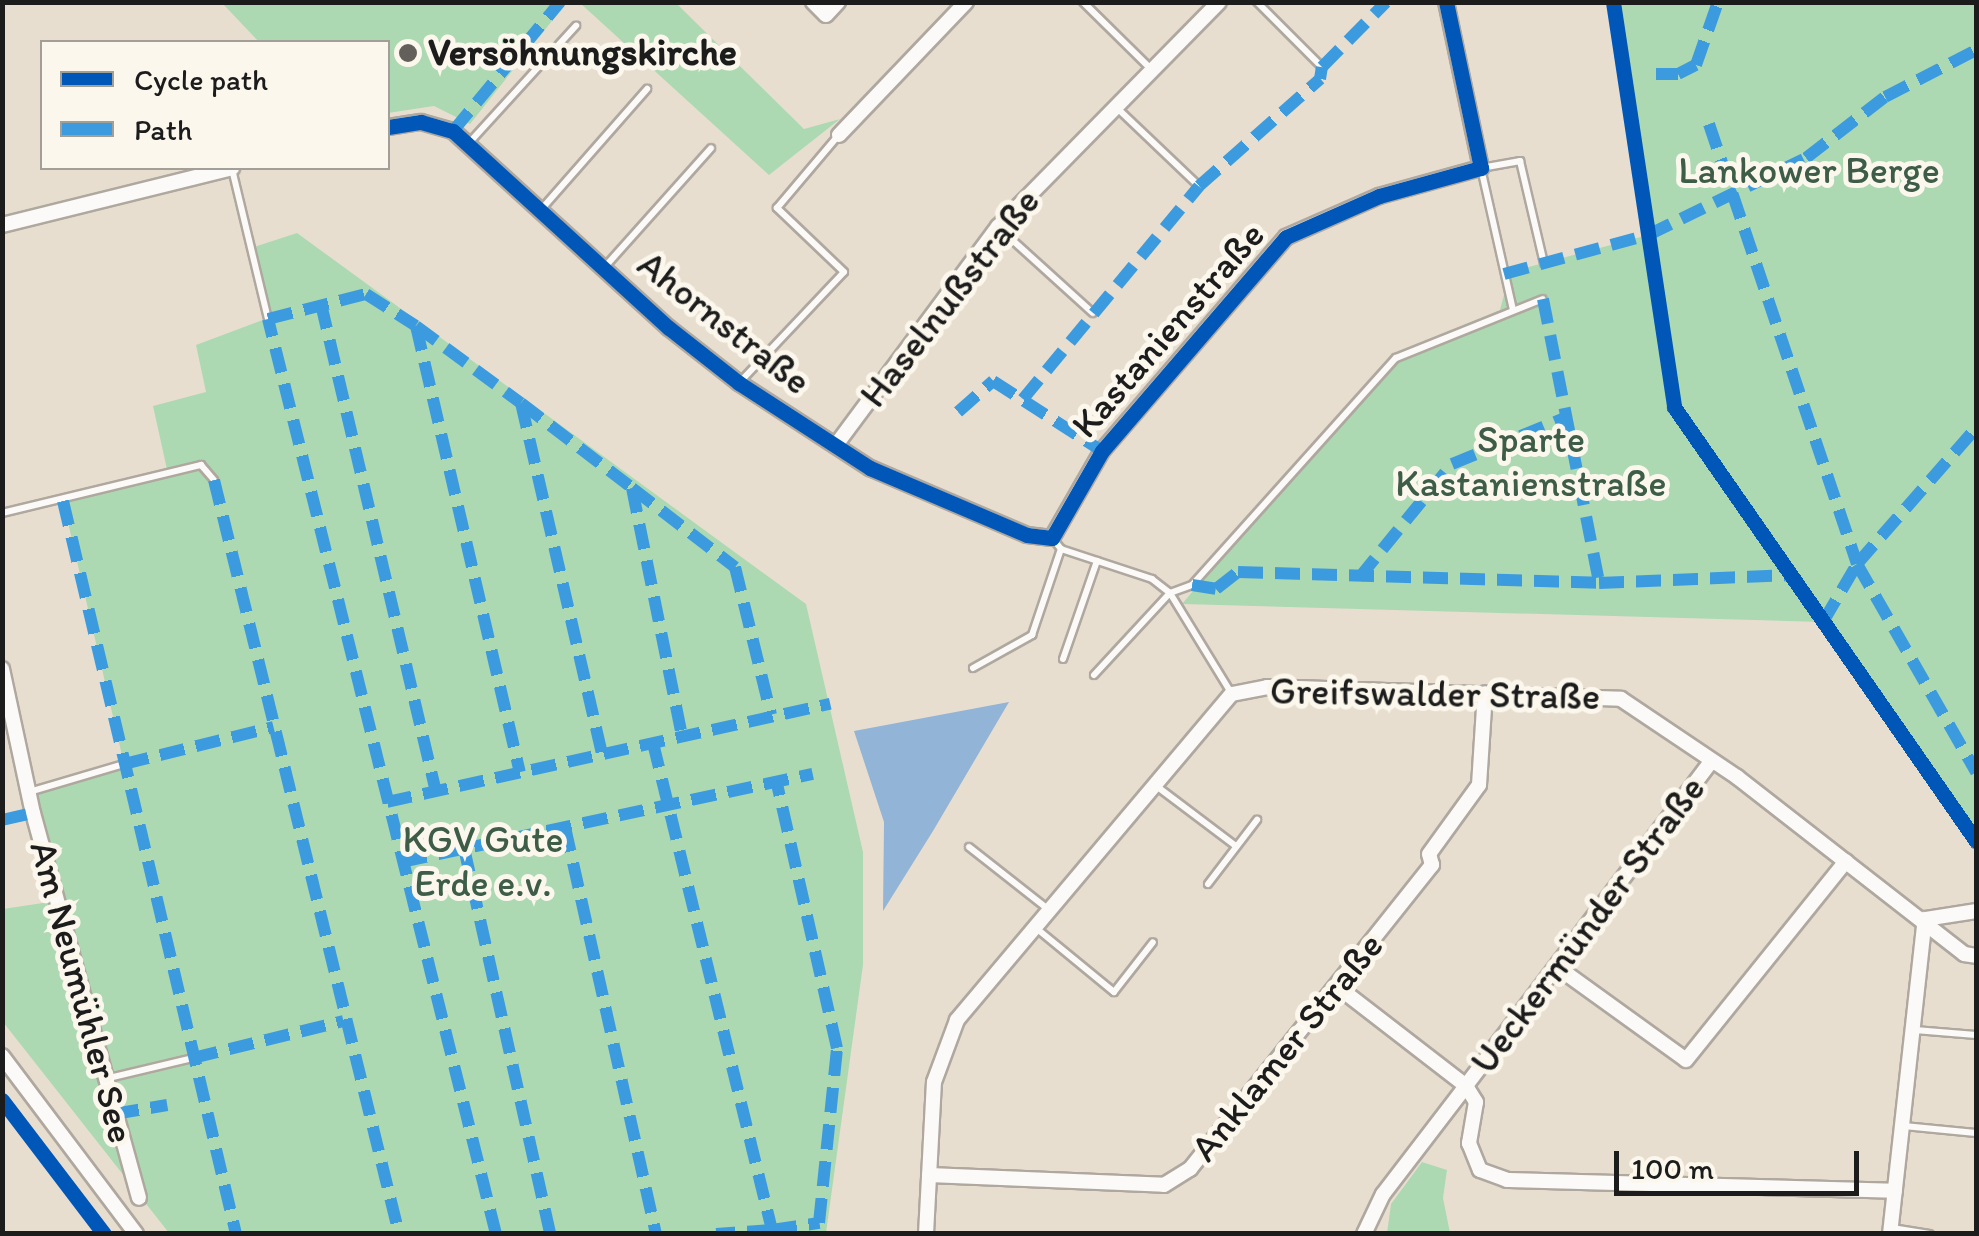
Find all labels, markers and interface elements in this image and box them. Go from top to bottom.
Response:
place label: Versöhnungskirche [428,30,737,76]
legend [40,40,390,170]
marker: Versöhnungskirche [397,42,419,64]
text: Cycle path [134,61,268,98]
text: Path [134,111,192,148]
park label: Lankower Berge [1678,148,1940,194]
street label: Haselnußstraße [850,180,1050,416]
street label: Kastanienstraße [1062,213,1274,447]
street label: Ahornstraße [629,241,819,405]
park label: Sparte Kastanienstraße [1395,417,1667,506]
street label: Greifswalder Straße [1269,668,1601,720]
street label: Ueckermünder Straße [1461,767,1715,1083]
park label: KGV Gute Erde e.v. [402,817,564,906]
street label: Am Neumühler See [20,835,144,1149]
street label: Anklamer Straße [1181,924,1393,1170]
scale bar [1619,1131,1864,1193]
text: 100 m [1631,1150,1714,1187]

